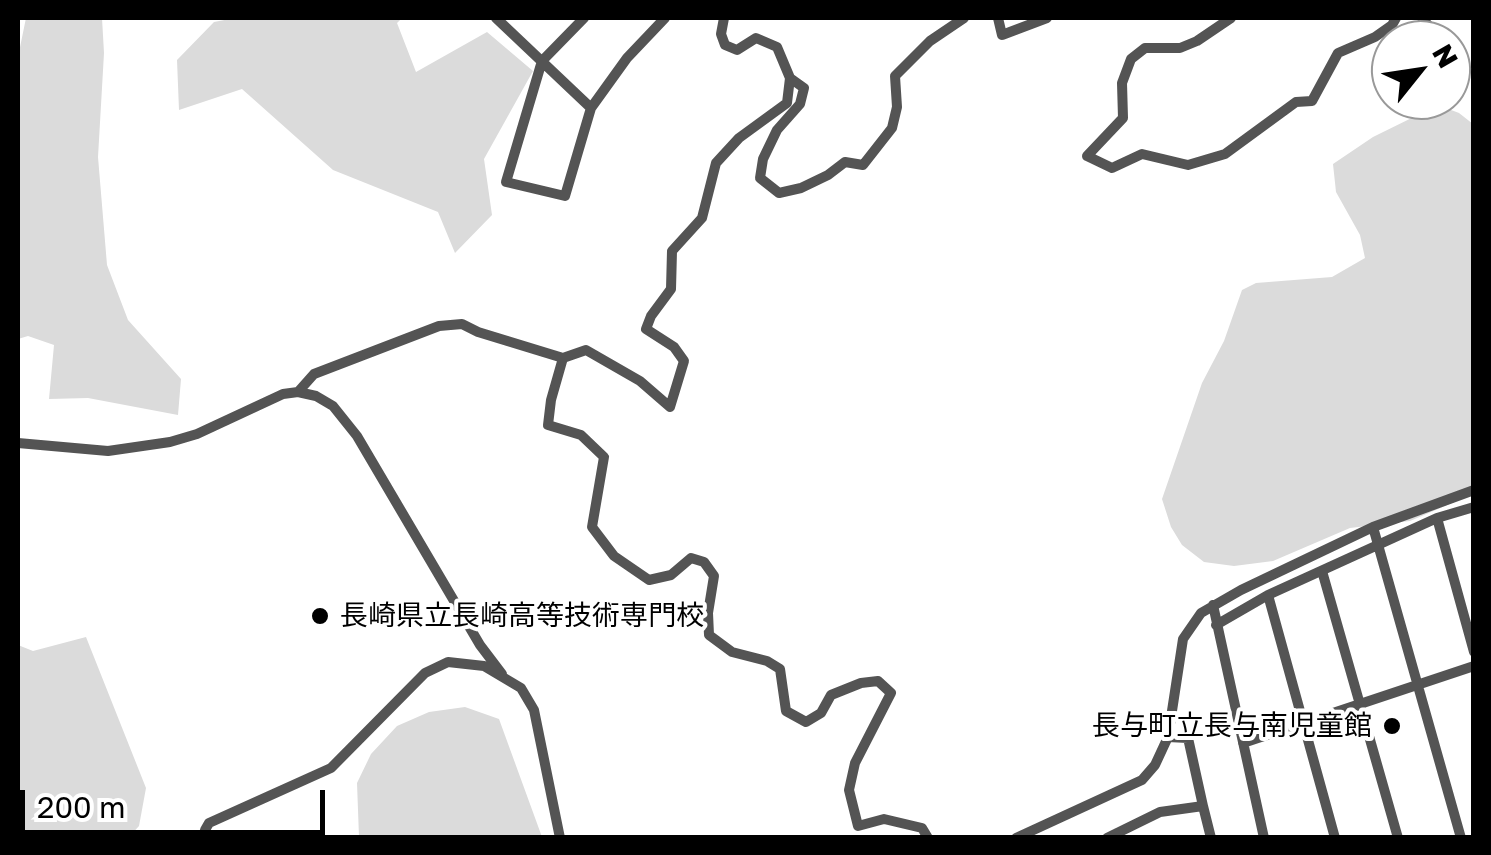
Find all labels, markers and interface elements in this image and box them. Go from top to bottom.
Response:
north arrow [1371,20,1471,120]
text: N [1426,38,1465,73]
place label: 長崎県立長崎高等技術専門校 [340,599,704,633]
marker: 長崎県立長崎高等技術専門校 [309,605,331,627]
place label: 長与町立長与南児童館 [1092,709,1372,743]
marker: 長与町立長与南児童館 [1381,715,1403,737]
scale bar [25,770,330,832]
text: 200 m [37,789,126,825]

